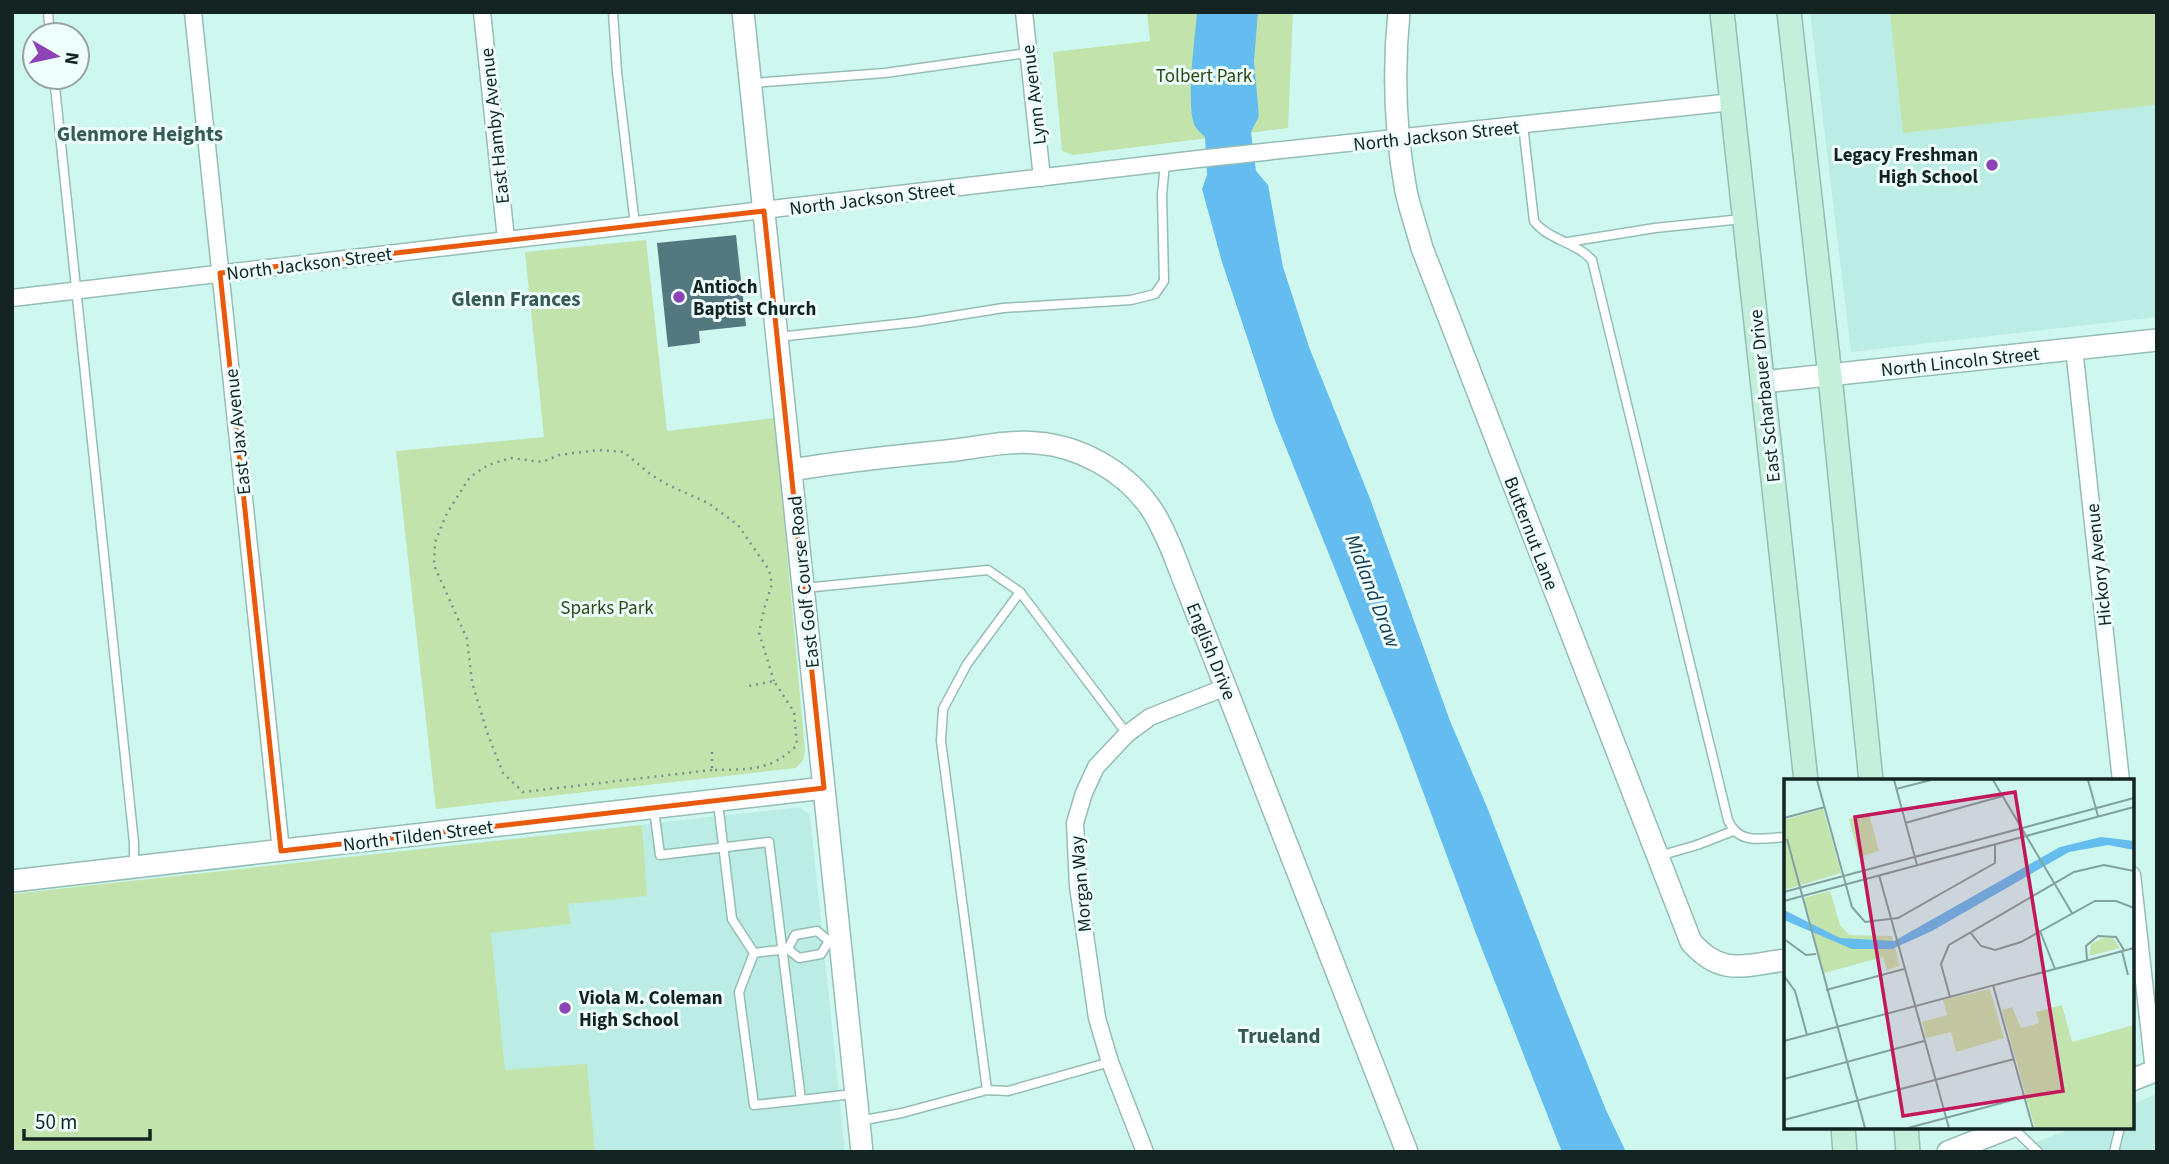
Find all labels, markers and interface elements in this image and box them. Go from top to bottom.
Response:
north arrow [21,21,91,91]
street label: Lynn Avenue [1015,43,1054,146]
street label: East Hamby Avenue [474,46,517,205]
text: N [57,50,86,67]
park label: Tolbert Park [1156,63,1253,90]
street label: North Jackson Street [1352,114,1521,159]
district label: Glenmore Heights [57,119,223,149]
place label: Legacy Freshman High School [1833,142,1979,191]
marker: Legacy Freshman High School [1984,157,2000,173]
street label: North Jackson Street [788,176,957,223]
street label: North Jackson Street [225,241,394,288]
place label: Antioch Baptist Church [692,274,816,323]
district label: Glenn Frances [451,284,581,314]
marker: Antioch Baptist Church [671,289,687,305]
street label: East Scharbauer Drive [1743,308,1788,484]
street label: North Lincoln Street [1880,341,2041,384]
street label: East Jax Avenue [218,367,259,496]
street label: Butternut Lane [1497,473,1565,594]
street label: East Golf Course Road [782,494,827,670]
street label: Hickory Avenue [2080,502,2119,628]
water label: Midland Draw [1338,530,1408,652]
park label: Sparks Park [560,595,654,622]
street label: English Drive [1179,599,1242,704]
inset map [1784,779,2134,1129]
street label: North Tilden Street [341,814,495,859]
street label: Morgan Way [1064,834,1099,933]
place label: Viola M. Coleman High School [578,985,723,1034]
marker: Viola M. Coleman High School [557,1000,573,1016]
district label: Trueland [1237,1021,1321,1051]
scale bar [24,1098,150,1142]
text: 50 m [35,1107,77,1137]

